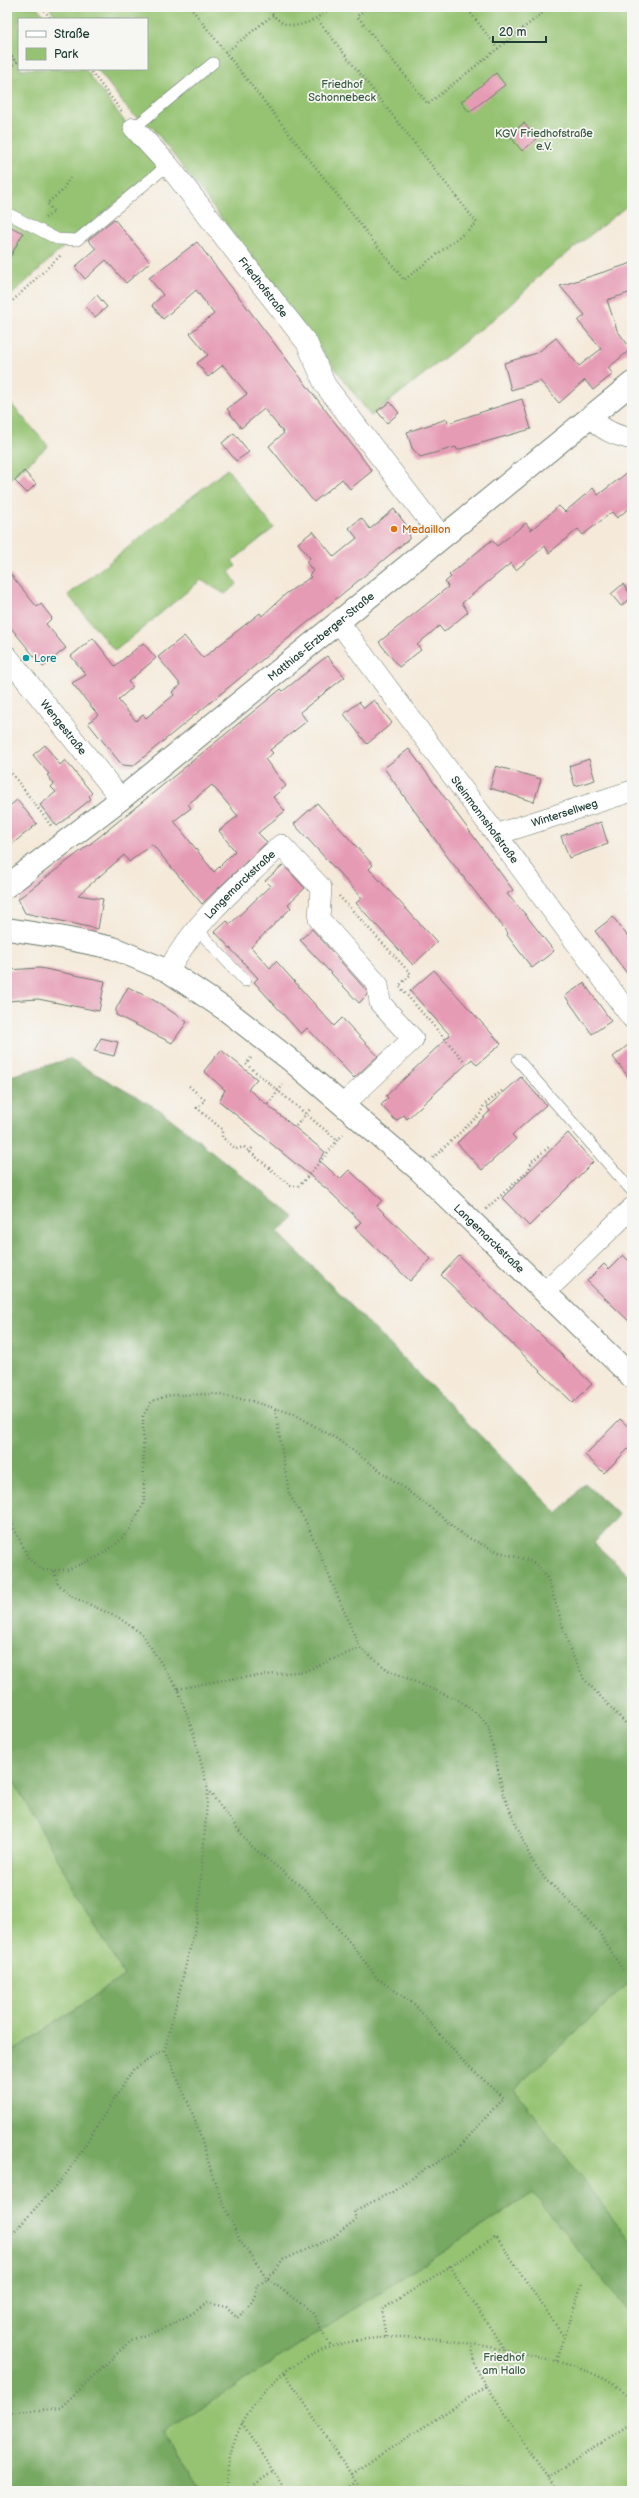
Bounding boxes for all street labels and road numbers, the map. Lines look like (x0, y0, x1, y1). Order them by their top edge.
street label: Friedhofstraße (236, 254, 291, 320)
street label: Matthias-Erzberger-Straße (265, 589, 377, 684)
street label: Wengestraße (38, 697, 90, 758)
street label: Steinmannshofstraße (448, 773, 522, 866)
street label: Wintersellweg (529, 796, 599, 829)
street label: Langemarckstraße (202, 847, 278, 921)
street label: Langemarckstraße (451, 1201, 528, 1276)

